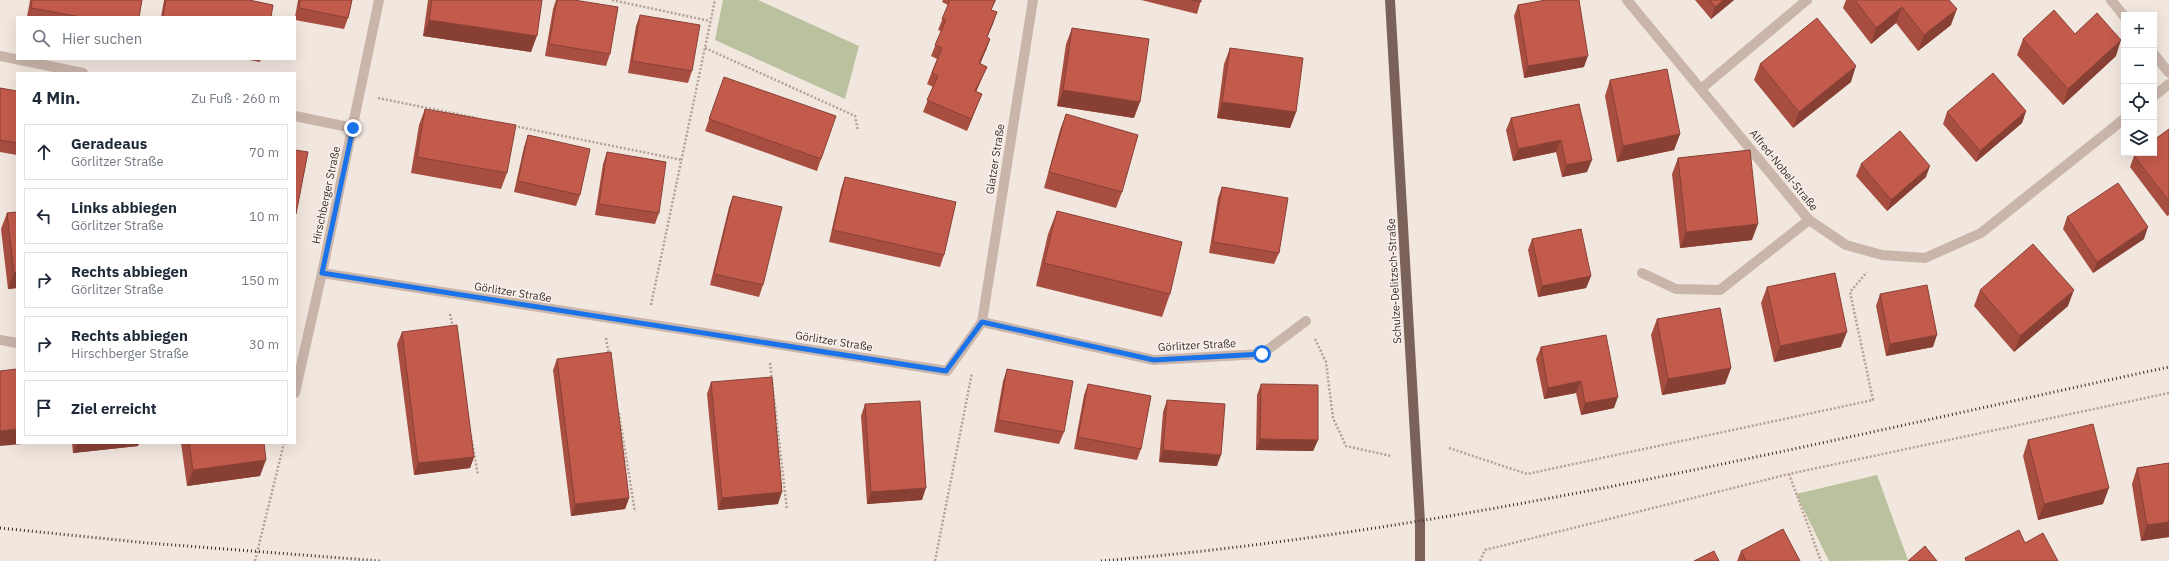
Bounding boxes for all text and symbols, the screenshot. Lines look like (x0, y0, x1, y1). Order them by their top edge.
map controls (2121, 12, 2157, 156)
button: + (2121, 12, 2157, 48)
search box (16, 16, 296, 60)
icon: search (30, 27, 52, 49)
text: Hier suchen (62, 29, 142, 48)
button: − (2121, 48, 2157, 84)
button: locate (2121, 84, 2157, 120)
text: 4 Min. (32, 87, 80, 109)
text: Zu Fuß · 260 m (191, 90, 280, 107)
route end (344, 119, 362, 137)
button: layers (2121, 120, 2157, 156)
street label: Glatzer Straße (983, 123, 1007, 195)
street label: Alfred-Nobel-Straße (1747, 126, 1821, 214)
text: Geradeaus (71, 134, 147, 153)
icon: ahead (33, 141, 55, 163)
text: 70 m (249, 144, 279, 161)
street label: Hirschberger Straße (309, 145, 343, 245)
text: Görlitzer Straße (71, 153, 164, 170)
text: Links abbiegen (71, 198, 177, 217)
icon: left (33, 205, 55, 227)
text: 10 m (249, 208, 279, 225)
text: Görlitzer Straße (71, 217, 164, 234)
street label: Schulze-Delitzsch-Straße (1384, 218, 1404, 344)
text: Rechts abbiegen (71, 262, 188, 281)
icon: right (33, 269, 55, 291)
text: 150 m (241, 272, 279, 289)
street label: Görlitzer Straße (473, 279, 553, 305)
text: Görlitzer Straße (71, 281, 164, 298)
text: Rechts abbiegen (71, 326, 188, 345)
street label: Görlitzer Straße (794, 328, 874, 354)
icon: right (33, 333, 55, 355)
text: 30 m (249, 336, 279, 353)
street label: Görlitzer Straße (1158, 336, 1236, 354)
text: Hirschberger Straße (71, 345, 189, 362)
route start (1253, 345, 1271, 363)
icon: arrive (33, 397, 55, 419)
text: Ziel erreicht (71, 399, 157, 418)

